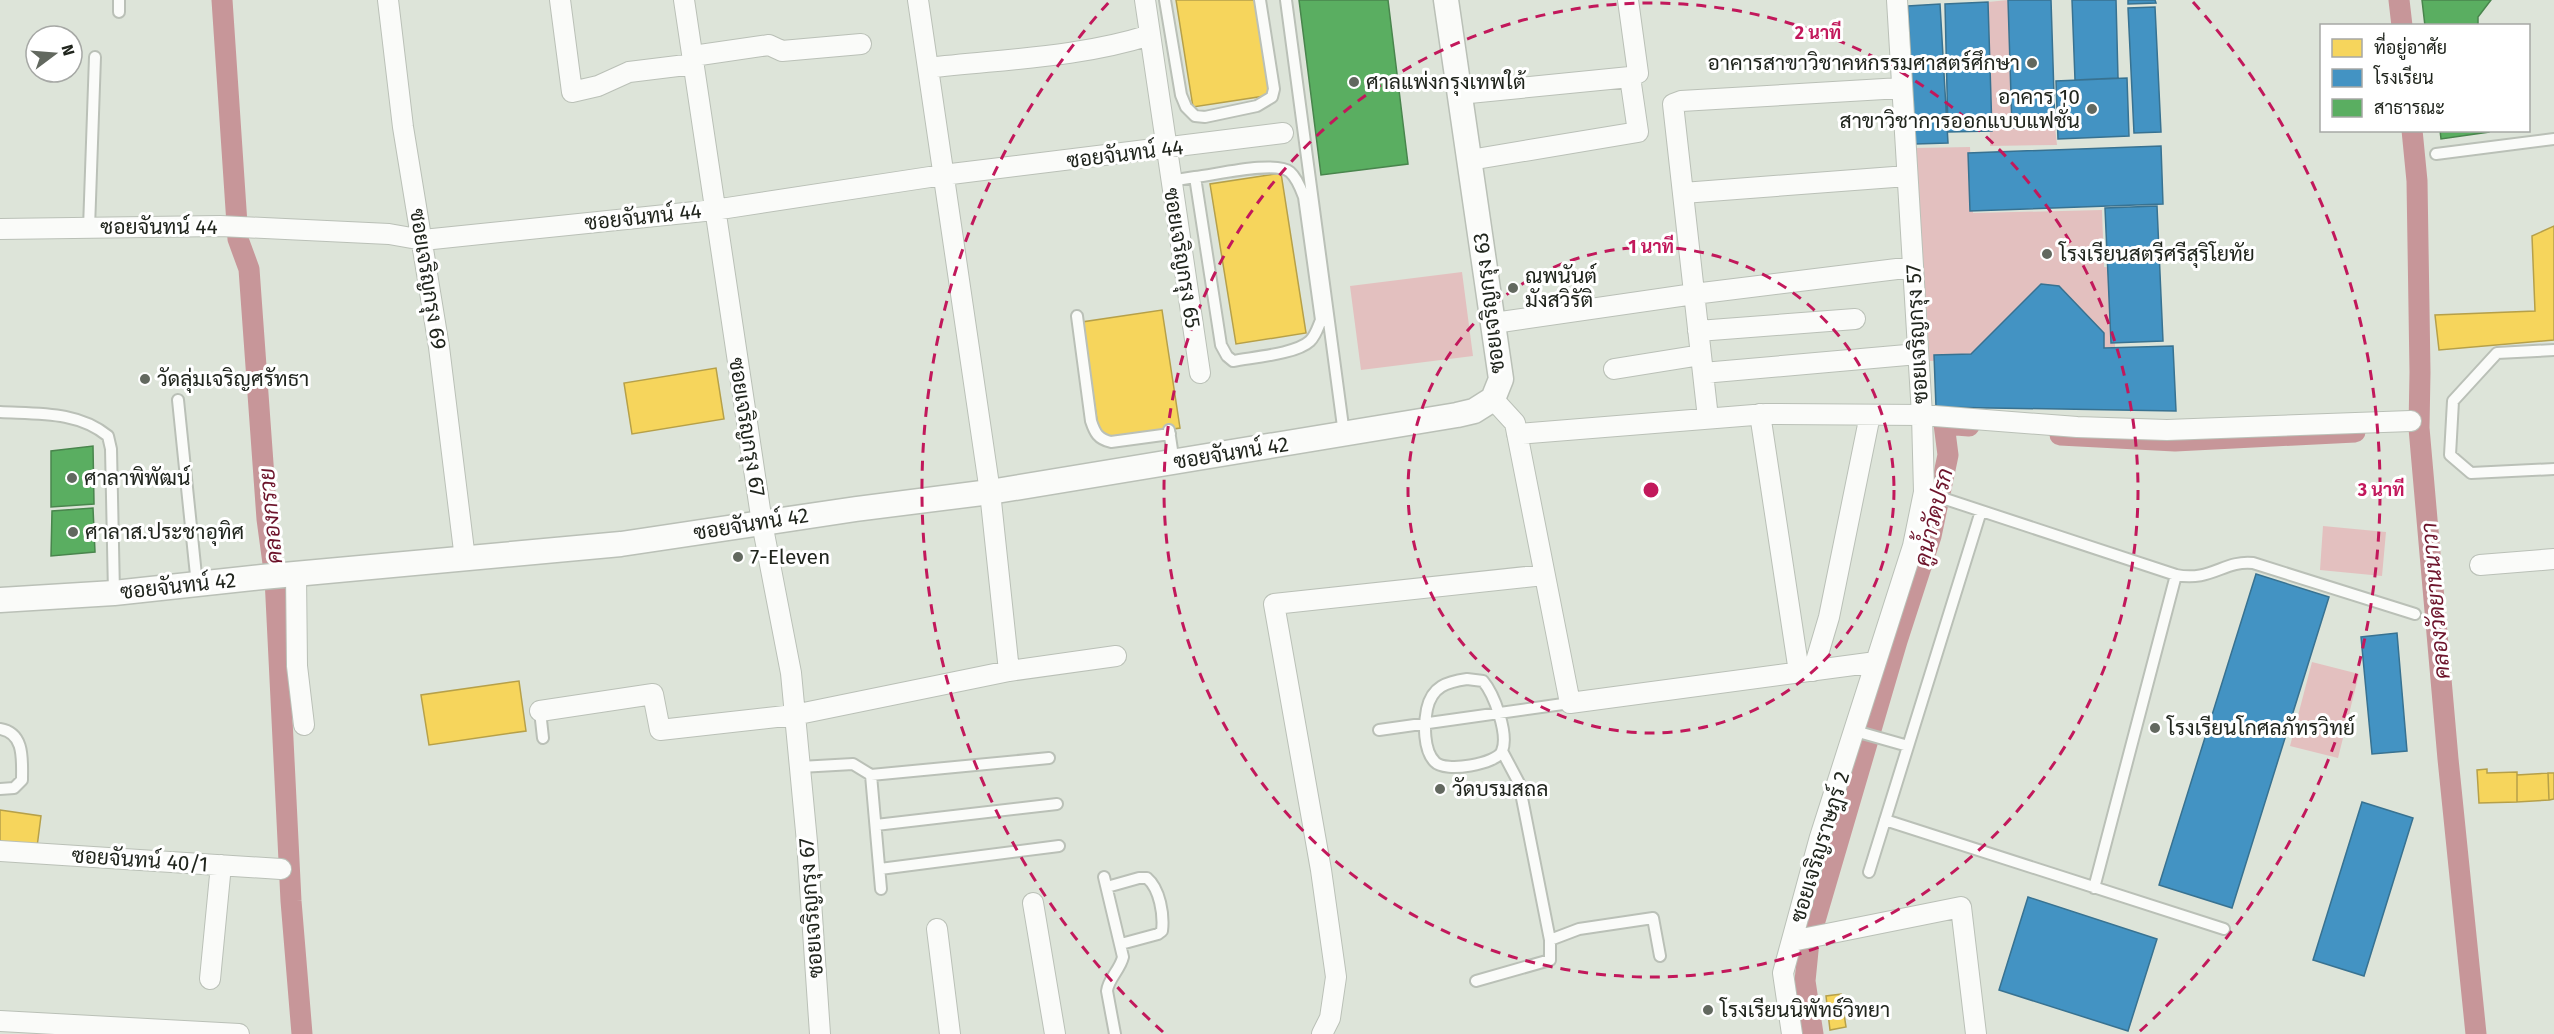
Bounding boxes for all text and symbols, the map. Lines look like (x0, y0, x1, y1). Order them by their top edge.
text: 2 นาที (1795, 20, 1841, 44)
north arrow (24, 24, 84, 84)
legend (2320, 24, 2530, 132)
text: ที่อยู่อาศัย (2374, 32, 2447, 61)
text: N (57, 42, 79, 58)
place label: อาคารสาขาวิชาคหกรรมศาสตร์ศึกษา (1707, 49, 2020, 76)
marker: อาคารสาขาวิชาคหกรรมศาสตร์ศึกษา (2025, 56, 2039, 70)
text: โรงเรียน (2373, 65, 2434, 89)
place label: ศาลแพ่งกรุงเทพใต้ (1366, 69, 1527, 96)
marker: ศาลแพ่งกรุงเทพใต้ (1347, 75, 1361, 89)
place label: อาคาร 10 สาขาวิชาการออกแบบแฟชั่น (1839, 84, 2080, 134)
text: สาธารณะ (2374, 97, 2445, 119)
marker: อาคาร 10 สาขาวิชาการออกแบบแฟชั่น (2085, 102, 2099, 116)
street label: ซอยจันทน์ 44 (1065, 133, 1185, 174)
street label: ซอยเจริญกรุง 65 (1157, 186, 1206, 330)
street label: ซอยจันทน์ 44 (583, 197, 703, 236)
street label: ซอยเจริญกรุง 69 (403, 207, 452, 351)
street label: ซอยจันทน์ 44 (100, 213, 218, 240)
street label: ซอยเจริญกรุง 63 (1467, 231, 1512, 375)
text: 1 นาที (1628, 234, 1674, 258)
place label: โรงเรียนสตรีศรีสุริโยทัย (2058, 241, 2255, 268)
marker: โรงเรียนสตรีศรีสุริโยทัย (2040, 247, 2054, 261)
place label: ณพนันต์ มังสวิรัติ (1525, 262, 1597, 313)
street label: ซอยเจริญกรุง 57 (1900, 263, 1935, 404)
marker: ณพนันต์ มังสวิรัติ (1506, 281, 1520, 295)
street label: ซอยเจริญกรุง 67 (722, 356, 771, 499)
place label: วัดลุ่มเจริญศรัทธา (157, 366, 309, 393)
marker: วัดลุ่มเจริญศรัทธา (138, 372, 152, 386)
street label: ซอยจันทน์ 42 (1171, 430, 1290, 475)
place label: ศาลาพิพัฒน์ (84, 464, 190, 491)
water label: คูน้ำวัดปรก (1902, 464, 1961, 569)
water label: คลองกรวย (253, 467, 288, 565)
marker: ศาลาพิพัฒน์ (65, 471, 79, 485)
text: 3 นาที (2357, 477, 2404, 501)
centre of rings (1641, 480, 1661, 500)
street label: ซอยจันทน์ 42 (691, 501, 810, 546)
place label: ศาลาส.ประชาอุทิศ (85, 519, 244, 546)
water label: คลองวัดยานนาวา (2415, 522, 2456, 680)
marker: ศาลาส.ประชาอุทิศ (66, 525, 80, 539)
place label: 7-Eleven (750, 544, 830, 570)
marker: 7-Eleven (731, 550, 745, 564)
street label: ซอยจันทน์ 42 (119, 566, 237, 605)
place label: โรงเรียนโกศลภัทรวิทย์ (2166, 714, 2355, 741)
marker: โรงเรียนโกศลภัทรวิทย์ (2148, 721, 2162, 735)
street label: ซอยเจริญราษฎร์ 2 (1784, 768, 1856, 926)
place label: วัดบรมสถล (1452, 776, 1548, 802)
marker: วัดบรมสถล (1433, 782, 1447, 796)
street label: ซอยเจริญกรุง 67 (793, 837, 830, 979)
street label: ซอยจันทน์ 40/1 (71, 841, 209, 878)
place label: โรงเรียนนิพัทธ์วิทยา (1719, 996, 1890, 1023)
marker: โรงเรียนนิพัทธ์วิทยา (1701, 1003, 1715, 1017)

